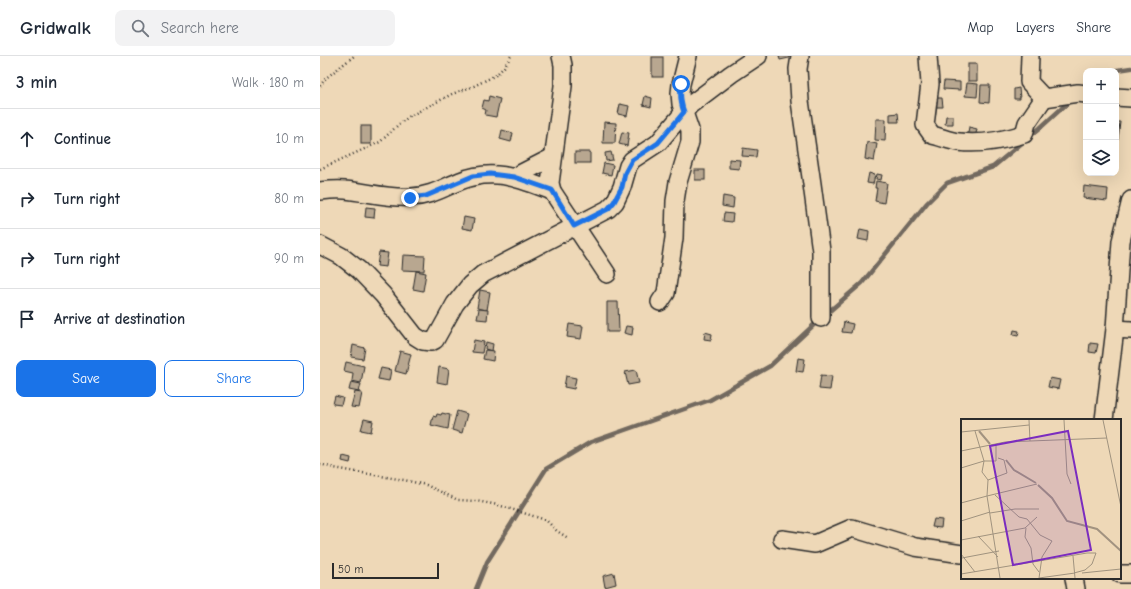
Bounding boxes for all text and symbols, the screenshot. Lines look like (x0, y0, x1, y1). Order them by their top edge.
search box (115, 10, 395, 46)
text: Gridwalk (20, 17, 91, 39)
icon: search (129, 17, 151, 39)
text: Search here (161, 19, 239, 37)
text: Map (967, 19, 994, 36)
text: Layers (1016, 19, 1054, 36)
text: Share (1076, 19, 1111, 36)
map controls (1083, 68, 1119, 176)
button: + (1083, 68, 1119, 104)
text: 3 min (16, 73, 57, 92)
text: Walk · 180 m (232, 75, 304, 90)
route start (672, 75, 690, 93)
button: − (1083, 104, 1119, 140)
icon: ahead (16, 128, 38, 150)
text: Continue (54, 130, 111, 148)
text: 10 m (276, 131, 304, 146)
button: layers (1083, 140, 1119, 176)
icon: right (16, 188, 38, 210)
route end (401, 189, 419, 207)
text: Turn right (54, 190, 120, 208)
text: 80 m (274, 191, 304, 206)
icon: right (16, 248, 38, 270)
text: Turn right (54, 250, 120, 268)
text: 90 m (274, 251, 304, 266)
icon: arrive (16, 308, 38, 330)
text: Arrive at destination (54, 310, 185, 328)
button: Save (16, 360, 156, 397)
button: Share (164, 360, 304, 397)
inset map (961, 419, 1121, 579)
scale bar (332, 561, 439, 580)
text: 50 m (338, 563, 363, 576)

